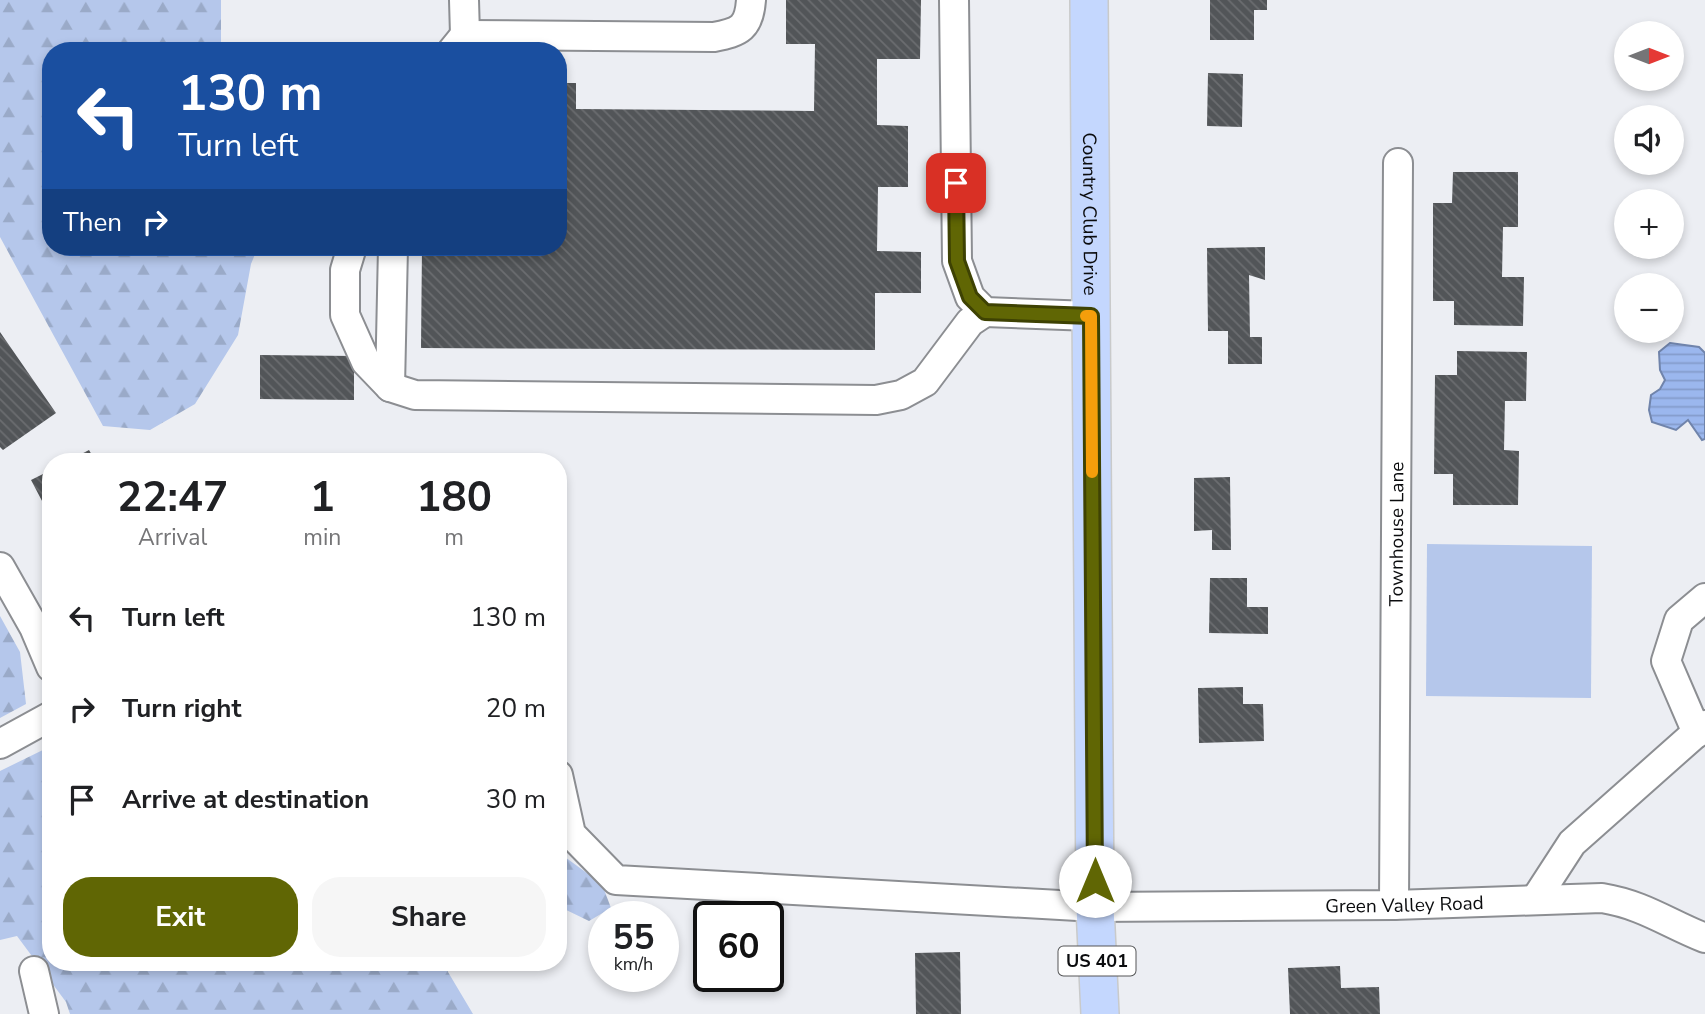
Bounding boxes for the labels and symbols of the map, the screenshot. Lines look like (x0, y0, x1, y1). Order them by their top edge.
north arrow (1614, 21, 1684, 91)
street label: Country Club Drive (1076, 132, 1103, 296)
pin (926, 153, 986, 213)
street label: Townhouse Lane (1384, 462, 1410, 606)
position arrow (1058, 844, 1132, 918)
street label: Green Valley Road (1325, 890, 1484, 919)
speed limit sign: 60 (693, 901, 784, 992)
road number: US 401 (1058, 946, 1136, 976)

